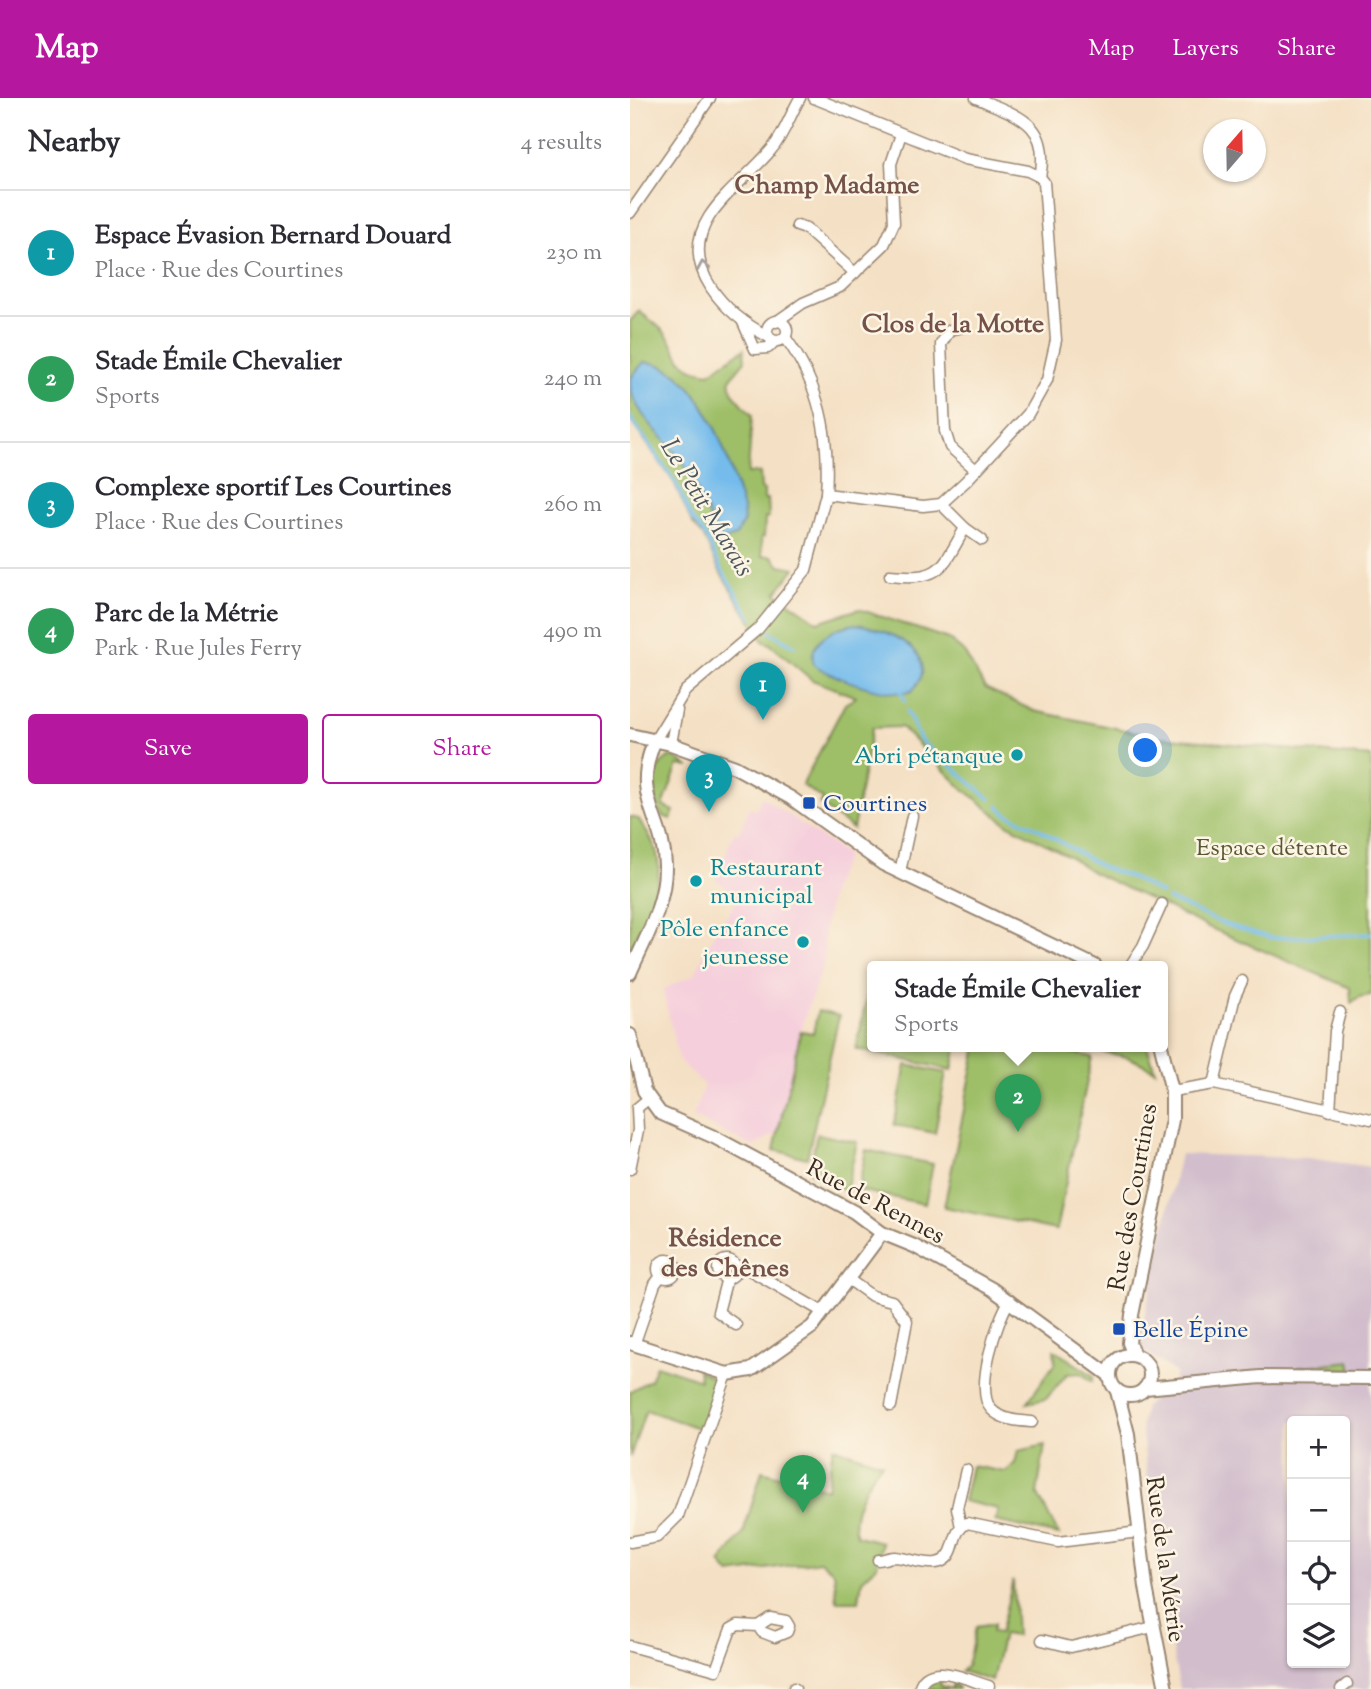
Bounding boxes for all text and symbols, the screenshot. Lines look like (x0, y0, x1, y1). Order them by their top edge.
text: Map (35, 25, 99, 73)
text: Map (1088, 32, 1134, 66)
text: Layers (1172, 32, 1239, 66)
text: Share (1277, 32, 1336, 66)
north arrow (1203, 119, 1266, 182)
text: Nearby (28, 122, 120, 165)
text: 4 results (521, 127, 602, 160)
district label: Champ Madame (735, 168, 920, 205)
text: Espace Évasion Bernard Douard (95, 218, 451, 255)
text: 1 (47, 237, 55, 270)
text: 230 m (546, 237, 602, 270)
text: Place · Rue des Courtines (95, 255, 343, 288)
one-way arrow (697, 260, 712, 272)
district label: Clos de la Motte (862, 307, 1044, 344)
text: Stade Émile Chevalier (95, 344, 342, 381)
text: 2 (46, 363, 56, 396)
text: 240 m (544, 363, 602, 396)
text: Sports (95, 381, 160, 414)
water label: Le Petit Marais (650, 432, 762, 584)
text: Complexe sportif Les Courtines (95, 470, 451, 507)
text: 3 (46, 489, 56, 522)
text: 260 m (544, 489, 602, 522)
text: Place · Rue des Courtines (95, 507, 343, 540)
text: Parc de la Métrie (95, 596, 278, 633)
text: 4 (45, 615, 57, 648)
text: 490 m (543, 615, 602, 648)
text: Park · Rue Jules Ferry (95, 633, 302, 666)
pin: 1 (740, 662, 786, 720)
button: Save (28, 714, 308, 784)
button: Share (322, 714, 602, 784)
your location (1128, 733, 1162, 767)
place label: Abri pétanque (854, 740, 1003, 774)
marker: Abri pétanque (1009, 747, 1025, 763)
pin: 3 (686, 754, 732, 812)
place label: Courtines (823, 788, 927, 822)
marker: Courtines (801, 795, 817, 811)
park label: Espace détente (1196, 832, 1348, 866)
place label: Restaurant municipal (710, 852, 822, 914)
marker: Restaurant municipal (688, 873, 704, 889)
place label: Pôle enfance jeunesse (660, 913, 789, 975)
marker: Pôle enfance jeunesse (795, 934, 811, 950)
popup (867, 961, 1168, 1052)
text: Stade Émile Chevalier (894, 972, 1141, 1009)
text: Sports (894, 1009, 959, 1042)
pin: 2 (995, 1074, 1041, 1132)
street label: Rue des Courtines (1101, 1101, 1167, 1294)
street label: Rue de Rennes (800, 1152, 950, 1254)
district label: Résidence des Chênes (661, 1221, 789, 1288)
place label: Belle Épine (1133, 1314, 1248, 1348)
marker: Belle Épine (1111, 1321, 1127, 1337)
map controls (1287, 1416, 1350, 1668)
button: + (1287, 1416, 1350, 1479)
pin: 4 (780, 1455, 826, 1513)
street label: Rue de la Métrie (1136, 1474, 1192, 1644)
button: − (1287, 1479, 1350, 1542)
button: locate (1287, 1542, 1350, 1605)
button: layers (1287, 1605, 1350, 1668)

